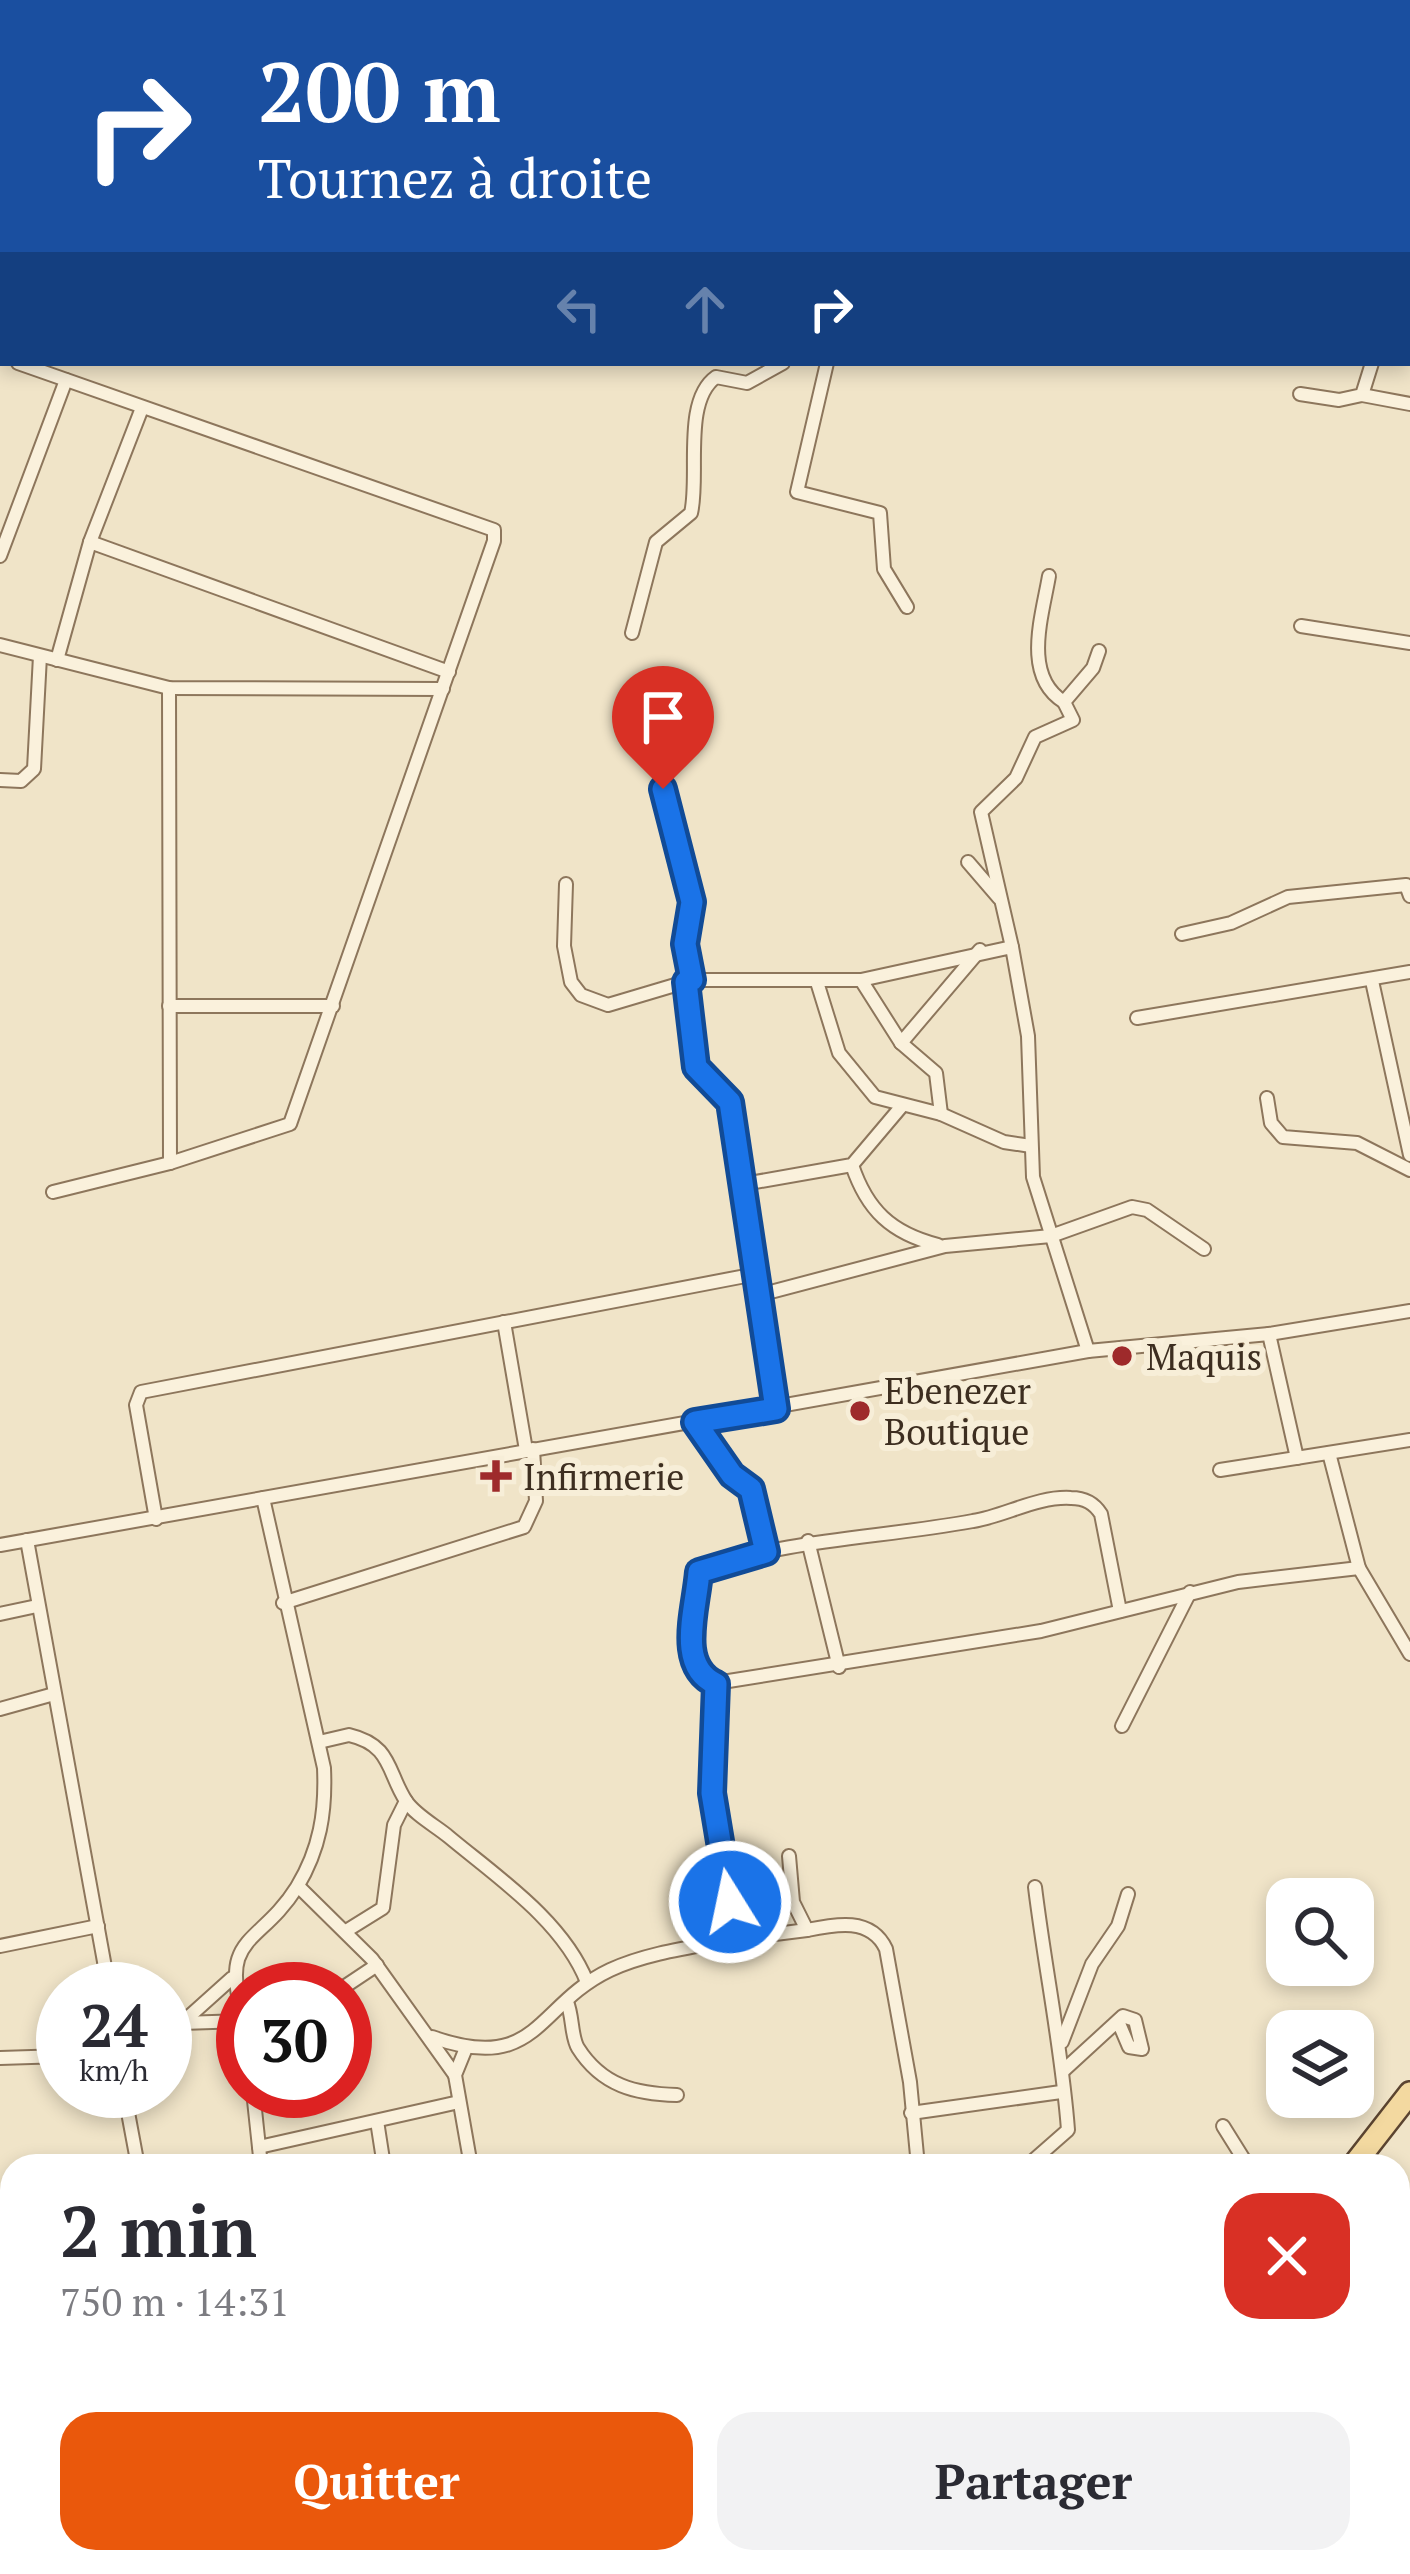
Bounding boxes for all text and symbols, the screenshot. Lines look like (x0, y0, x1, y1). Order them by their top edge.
text: 200 m (258, 35, 501, 146)
icon: right (60, 48, 216, 204)
text: Tournez à droite (258, 142, 652, 213)
icon: left (546, 276, 612, 342)
icon: ahead (672, 276, 738, 342)
icon: right (798, 276, 864, 342)
pin (612, 666, 714, 789)
icon: arrive (630, 684, 696, 750)
place label: Maquis (1146, 1333, 1262, 1380)
marker: Maquis (1109, 1343, 1135, 1369)
place label: Ebenezer Boutique (884, 1367, 1031, 1455)
marker: Ebenezer Boutique (847, 1398, 873, 1424)
place label: Infirmerie (523, 1453, 684, 1500)
marker: Infirmerie (480, 1460, 512, 1492)
position arrow (667, 1839, 793, 1965)
map controls (1266, 1878, 1374, 2118)
button: search (1266, 1878, 1374, 1986)
speed limit sign: 30 (216, 1962, 372, 2118)
text: 24 (80, 1985, 148, 2064)
button: layers (1266, 2010, 1374, 2118)
text: km/h (79, 2050, 149, 2090)
text: 2 min (60, 2182, 257, 2278)
button: close (1224, 2193, 1350, 2319)
text: 750 m · 14:31 (60, 2275, 290, 2327)
button: Quitter (60, 2412, 693, 2550)
button: Partager (717, 2412, 1350, 2550)

